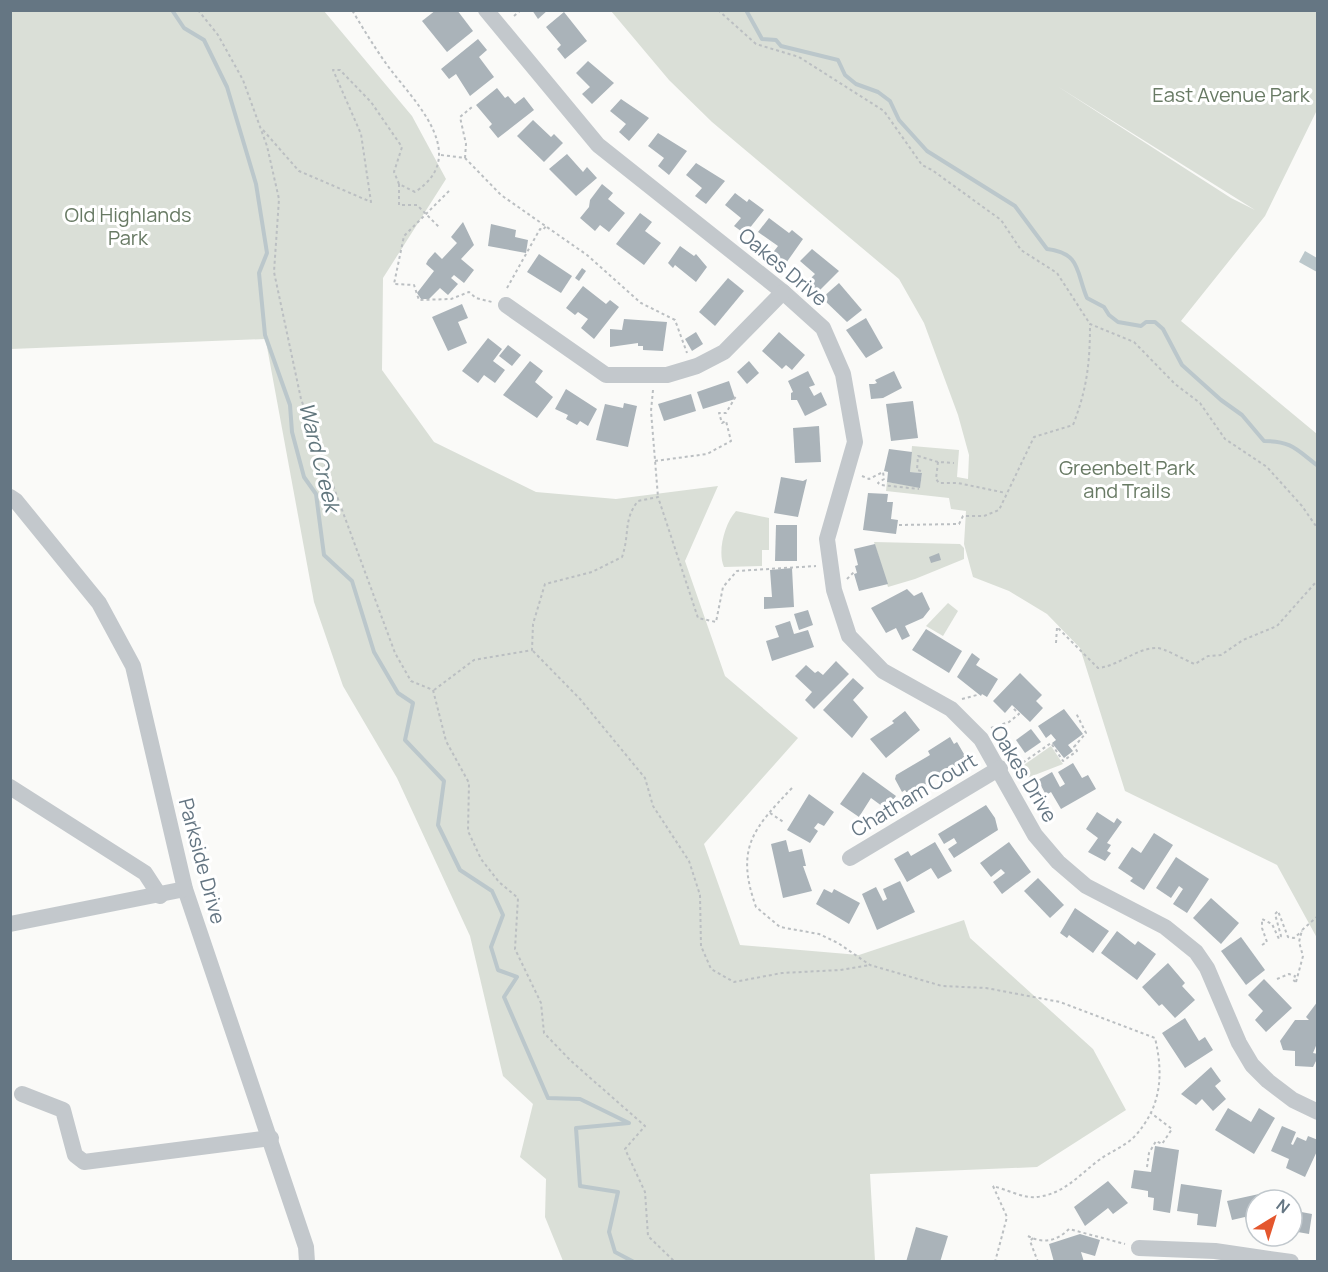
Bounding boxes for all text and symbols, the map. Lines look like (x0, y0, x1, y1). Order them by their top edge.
park label: East Avenue Park (1152, 81, 1311, 108)
park label: Old Highlands Park (64, 201, 192, 251)
street label: Oakes Drive (733, 221, 833, 312)
water label: Ward Creek (293, 399, 348, 517)
park label: Greenbelt Park and Trails (1059, 454, 1196, 504)
street label: Oakes Drive (985, 720, 1064, 827)
street label: Chatham Court (846, 746, 982, 843)
street label: Parkside Drive (173, 795, 232, 927)
north arrow (1244, 1188, 1304, 1248)
text: N (1272, 1194, 1295, 1218)

